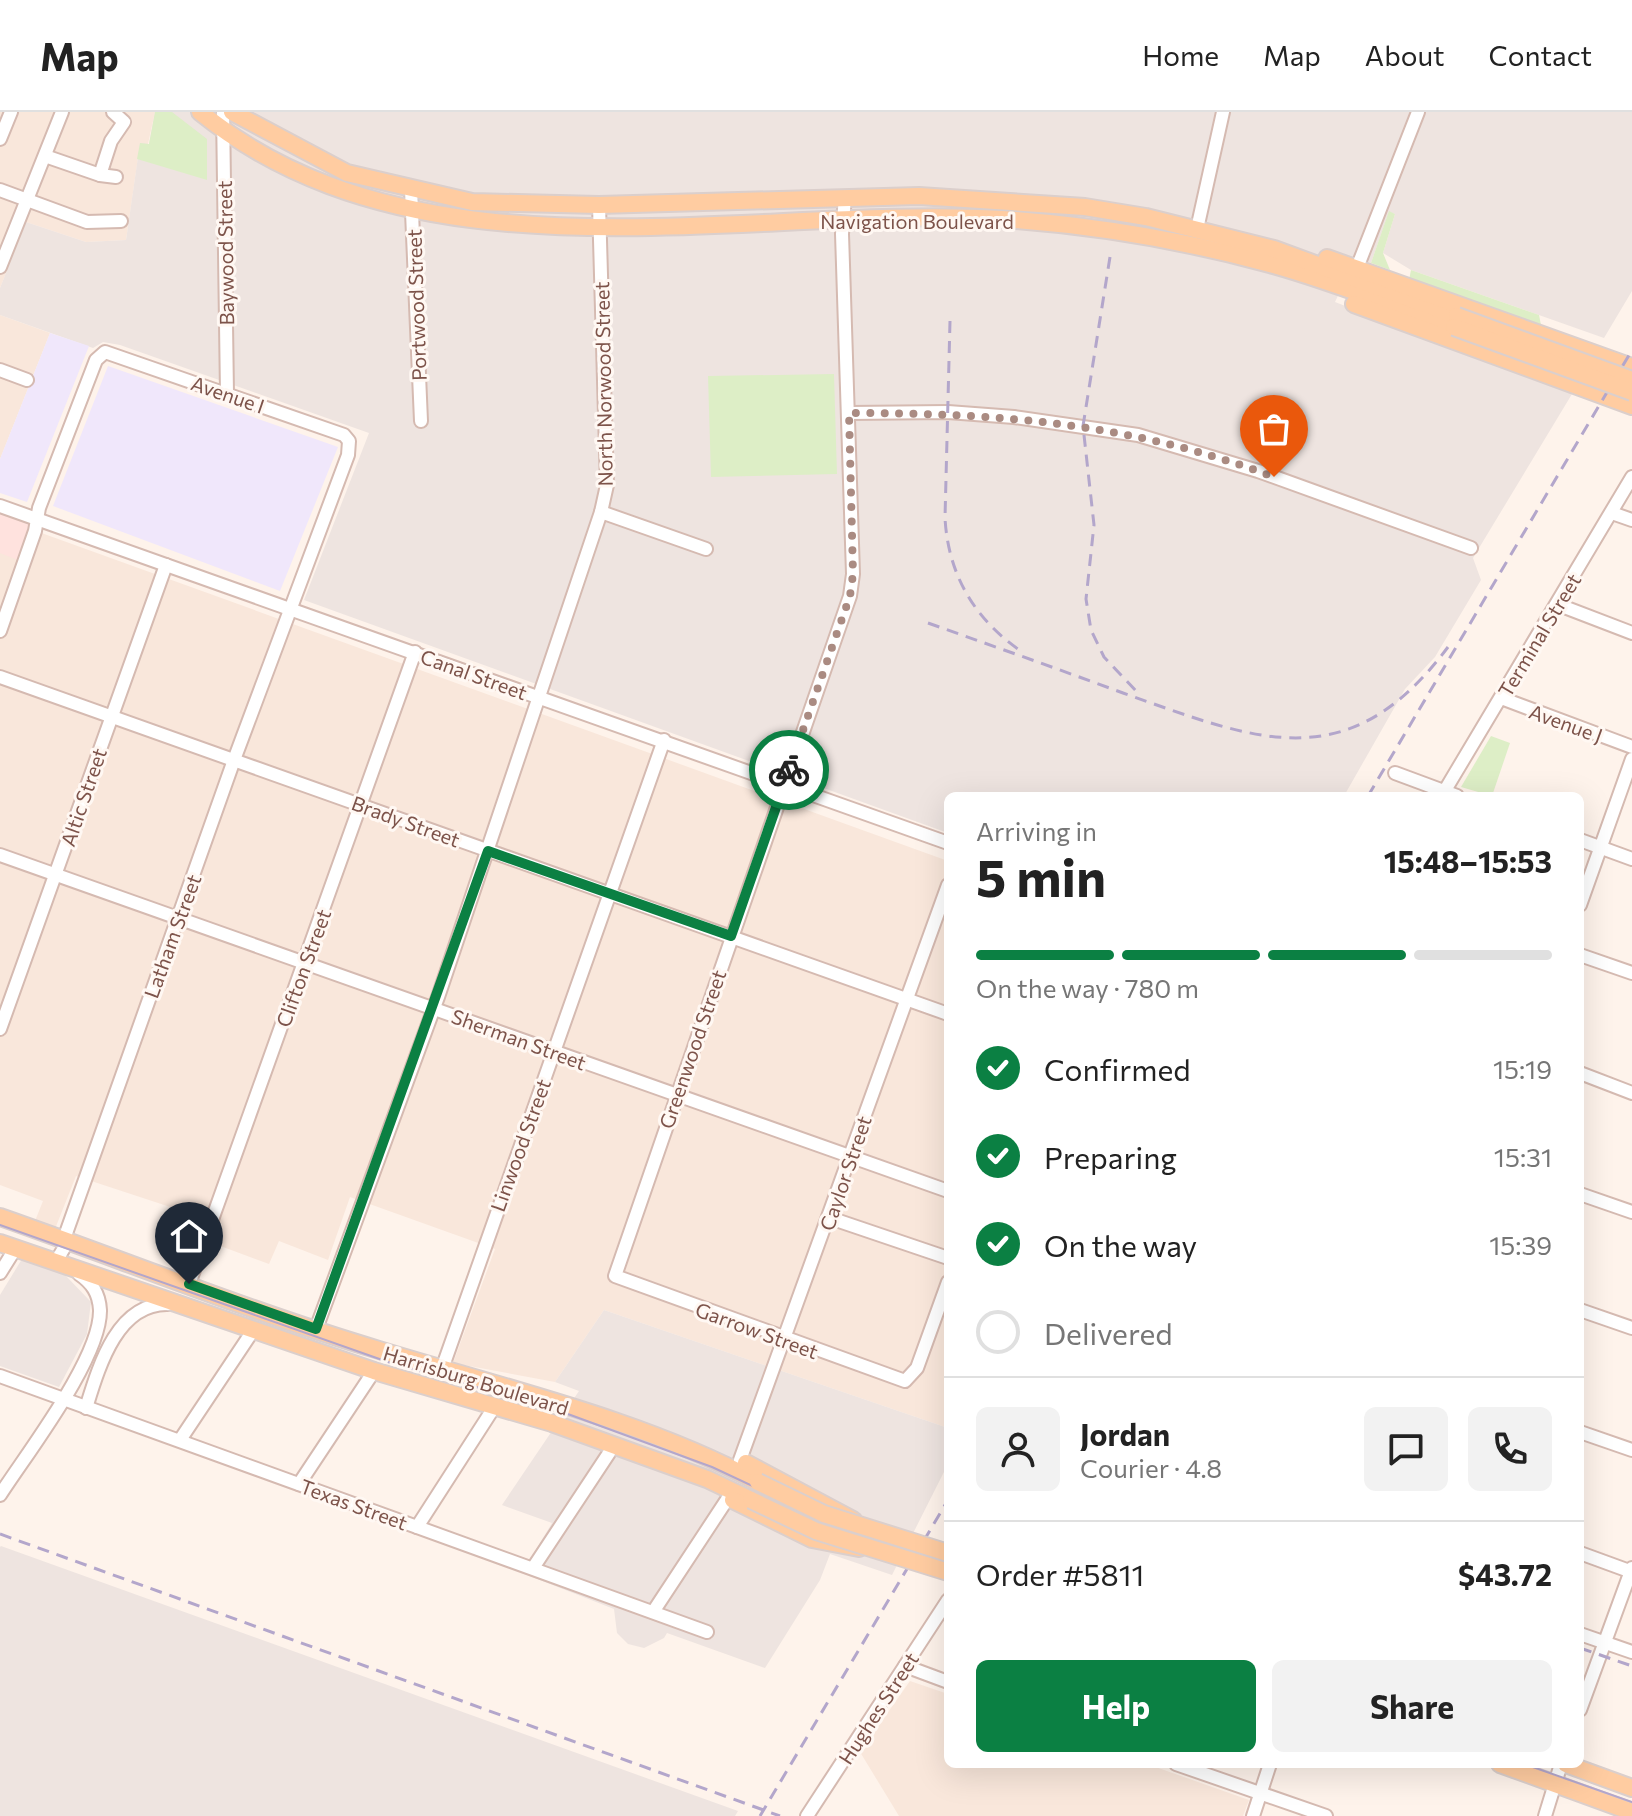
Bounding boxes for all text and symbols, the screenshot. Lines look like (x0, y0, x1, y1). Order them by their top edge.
text: Map (40, 32, 119, 79)
text: Home (1142, 38, 1219, 72)
text: Map (1263, 38, 1321, 72)
text: About (1365, 38, 1445, 72)
text: Contact (1489, 38, 1592, 72)
street label: Baywood Street (212, 180, 238, 326)
street label: Navigation Boulevard (820, 209, 1014, 233)
street label: Portwood Street (401, 229, 431, 381)
street label: North Norwood Street (589, 281, 617, 487)
street label: Avenue I (188, 370, 268, 418)
pin (1240, 395, 1308, 477)
icon: bag (1252, 407, 1296, 451)
street label: Terminal Street (1493, 569, 1585, 701)
street label: Canal Street (417, 644, 531, 704)
street label: Avenue J (1526, 699, 1606, 747)
courier (749, 730, 829, 810)
street label: Altic Street (55, 745, 111, 849)
icon: bike (767, 748, 811, 792)
street label: Brady Street (349, 790, 463, 852)
text: Arriving in (976, 815, 1097, 846)
text: 15:48–15:53 (1384, 842, 1552, 879)
text: 5 min (976, 844, 1106, 908)
street label: Latham Street (139, 871, 205, 1001)
street label: Clifton Street (271, 906, 335, 1030)
street label: Greenwood Street (654, 967, 730, 1131)
text: On the way · 780 m (976, 972, 1199, 1003)
street label: Sherman Street (448, 1004, 590, 1074)
icon: check (976, 1046, 1020, 1090)
text: Confirmed (1044, 1050, 1191, 1087)
text: 15:19 (1493, 1053, 1552, 1084)
street label: Linwood Street (485, 1075, 555, 1215)
street label: Caylor Street (814, 1113, 876, 1233)
icon: check (976, 1134, 1020, 1178)
text: Preparing (1044, 1138, 1177, 1175)
text: 15:31 (1494, 1141, 1552, 1172)
pin (155, 1202, 223, 1284)
icon: home (167, 1214, 211, 1258)
icon: check (976, 1222, 1020, 1266)
text: On the way (1044, 1226, 1197, 1263)
text: 15:39 (1489, 1229, 1552, 1260)
street label: Garrow Street (692, 1297, 822, 1363)
text: Delivered (1044, 1314, 1173, 1351)
street label: Harrisburg Boulevard (380, 1340, 572, 1420)
button: person (976, 1407, 1060, 1491)
button: chat (1364, 1407, 1448, 1491)
button: phone (1468, 1407, 1552, 1491)
text: Jordan (1080, 1415, 1170, 1452)
text: Courier · 4.8 (1080, 1452, 1222, 1483)
street label: Texas Street (297, 1474, 411, 1534)
text: Order #5811 (976, 1555, 1144, 1592)
text: $43.72 (1458, 1555, 1552, 1592)
street label: Hughes Street (833, 1648, 923, 1768)
button: Help (976, 1660, 1256, 1752)
button: Share (1272, 1660, 1552, 1752)

